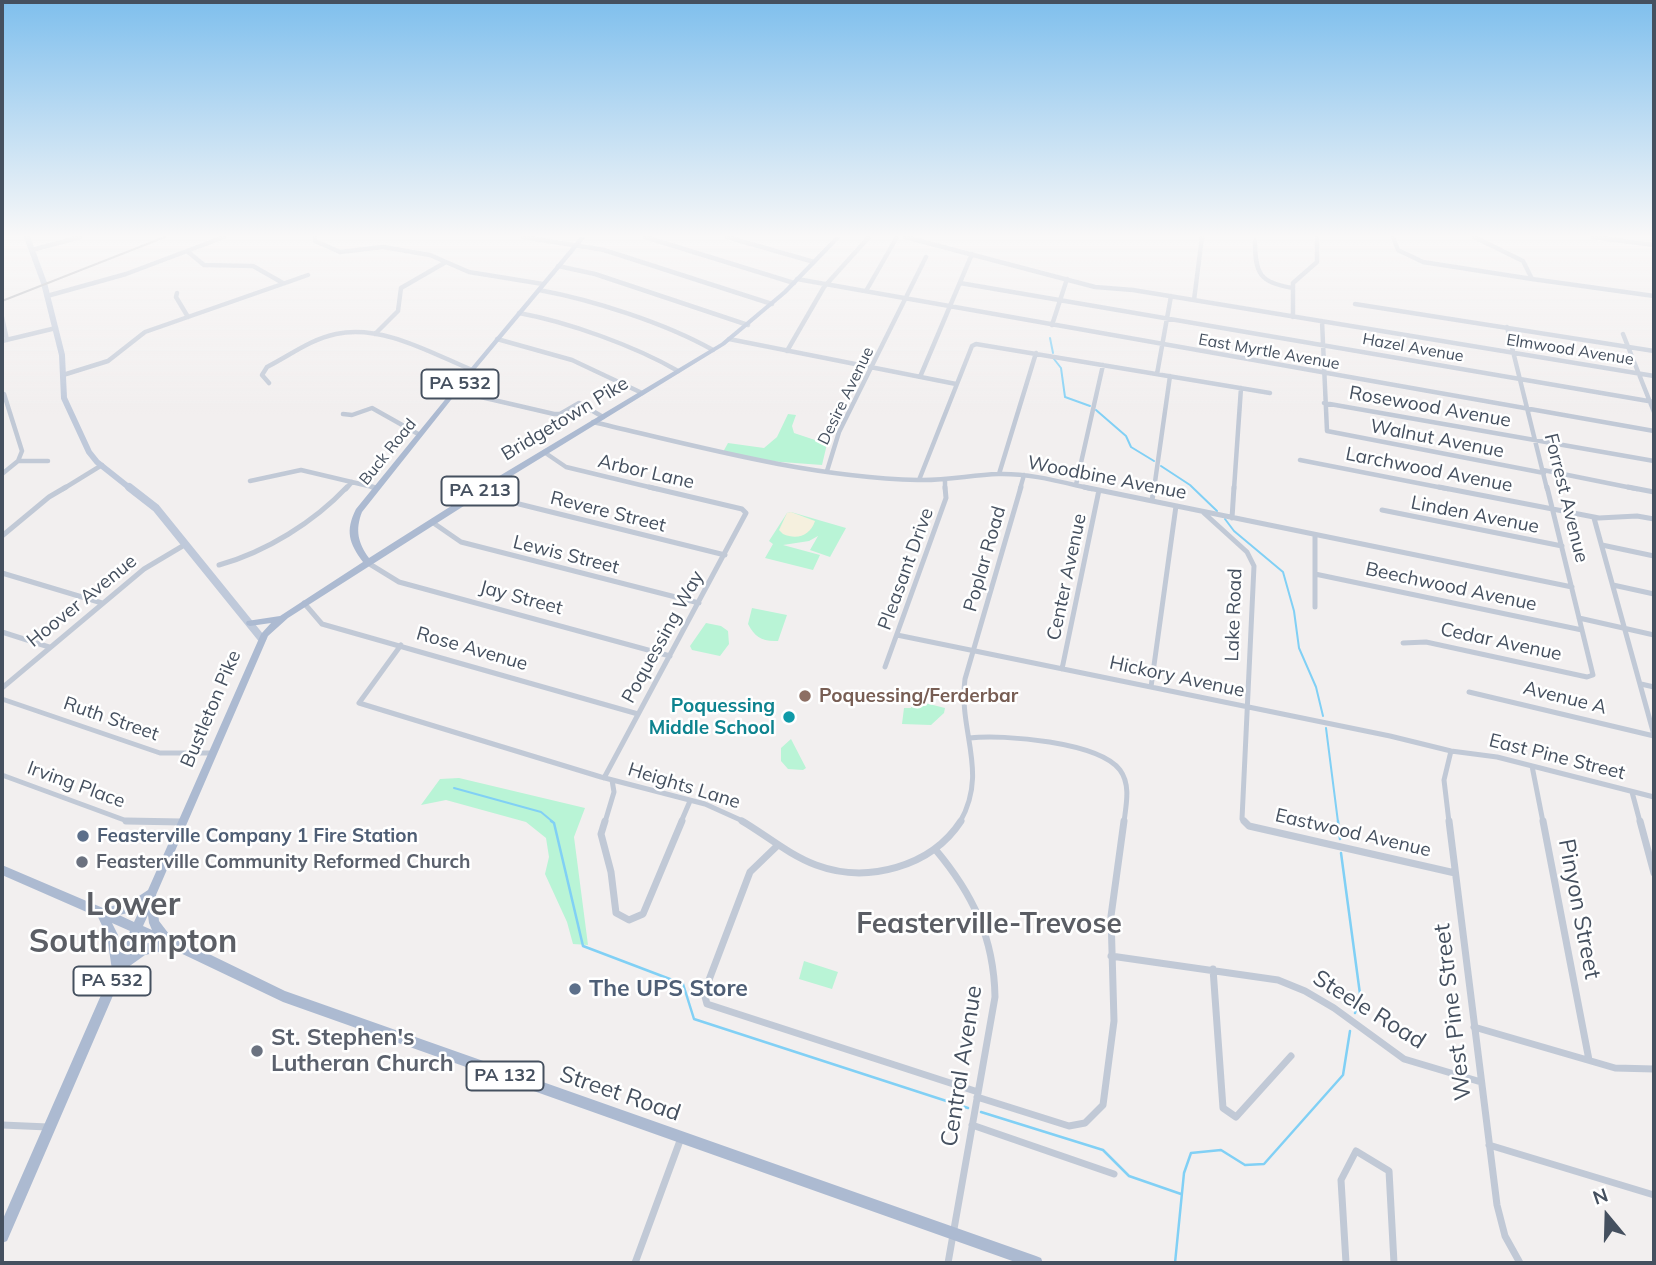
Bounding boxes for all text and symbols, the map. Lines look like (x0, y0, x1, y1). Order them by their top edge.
street label: East Myrtle Avenue (1197, 330, 1341, 374)
street label: Hazel Avenue (1361, 330, 1465, 366)
street label: Elmwood Avenue (1505, 330, 1635, 370)
street label: Desire Avenue (814, 344, 878, 448)
road number: PA 532 (421, 370, 498, 398)
street label: Bridgetown Pike (497, 372, 633, 466)
street label: Rosewood Avenue (1347, 382, 1513, 432)
street label: Buck Road (355, 415, 421, 489)
street label: Walnut Avenue (1368, 415, 1506, 463)
street label: Forrest Avenue (1539, 431, 1593, 565)
street label: Larchwood Avenue (1344, 443, 1514, 497)
street label: Arbor Lane (596, 450, 696, 494)
street label: Woodbine Avenue (1025, 451, 1189, 505)
road number: PA 213 (442, 476, 518, 505)
street label: Revere Street (548, 487, 668, 537)
street label: Linden Avenue (1409, 491, 1541, 539)
street label: Poplar Road (959, 504, 1011, 614)
street label: Pleasant Drive (873, 505, 939, 633)
street label: Center Avenue (1042, 512, 1092, 642)
street label: Lewis Street (511, 531, 621, 579)
street label: Hoover Avenue (23, 550, 141, 652)
street label: Beechwood Avenue (1363, 558, 1539, 616)
street label: Poquessing Way (617, 567, 709, 707)
street label: Lake Road (1221, 568, 1247, 662)
street label: Jay Street (477, 576, 565, 620)
street label: Cedar Avenue (1438, 618, 1564, 666)
street label: Rose Avenue (414, 622, 530, 676)
street label: Bustleton Pike (176, 647, 246, 771)
street label: Hickory Avenue (1107, 652, 1247, 702)
street label: Avenue A (1521, 677, 1609, 719)
place label: Poquessing/Ferderbar (819, 685, 1018, 707)
marker: Poquessing/Ferderbar (797, 688, 813, 704)
street label: Ruth Street (60, 692, 162, 746)
place label: Poquessing Middle School (649, 695, 775, 739)
marker: Poquessing Middle School (781, 709, 797, 725)
street label: East Pine Street (1487, 729, 1627, 785)
street label: Irving Place (24, 757, 128, 813)
street label: Heights Lane (625, 758, 743, 814)
street label: Eastwood Avenue (1273, 804, 1433, 862)
place label: Feasterville Company 1 Fire Station (97, 825, 418, 847)
marker: Feasterville Company 1 Fire Station (75, 828, 91, 844)
street label: Pinyon Street (1552, 837, 1606, 981)
place label: Feasterville Community Reformed Church (96, 851, 470, 873)
marker: Feasterville Community Reformed Church (74, 854, 90, 870)
district label: Lower Southampton (29, 886, 237, 961)
district label: Feasterville-Trevose (856, 908, 1122, 942)
street label: West Pine Street (1428, 922, 1478, 1102)
street label: Steele Road (1308, 964, 1430, 1056)
road number: PA 532 (74, 966, 150, 996)
place label: The UPS Store (589, 975, 748, 1003)
marker: The UPS Store (567, 981, 583, 997)
street label: Central Avenue (936, 984, 988, 1148)
place label: St. Stephen's Lutheran Church (271, 1024, 454, 1078)
marker: St. Stephen's Lutheran Church (249, 1043, 265, 1059)
street label: Street Road (556, 1060, 684, 1128)
road number: PA 132 (466, 1062, 544, 1091)
north arrow (1572, 1181, 1642, 1251)
text: N (1589, 1182, 1611, 1210)

